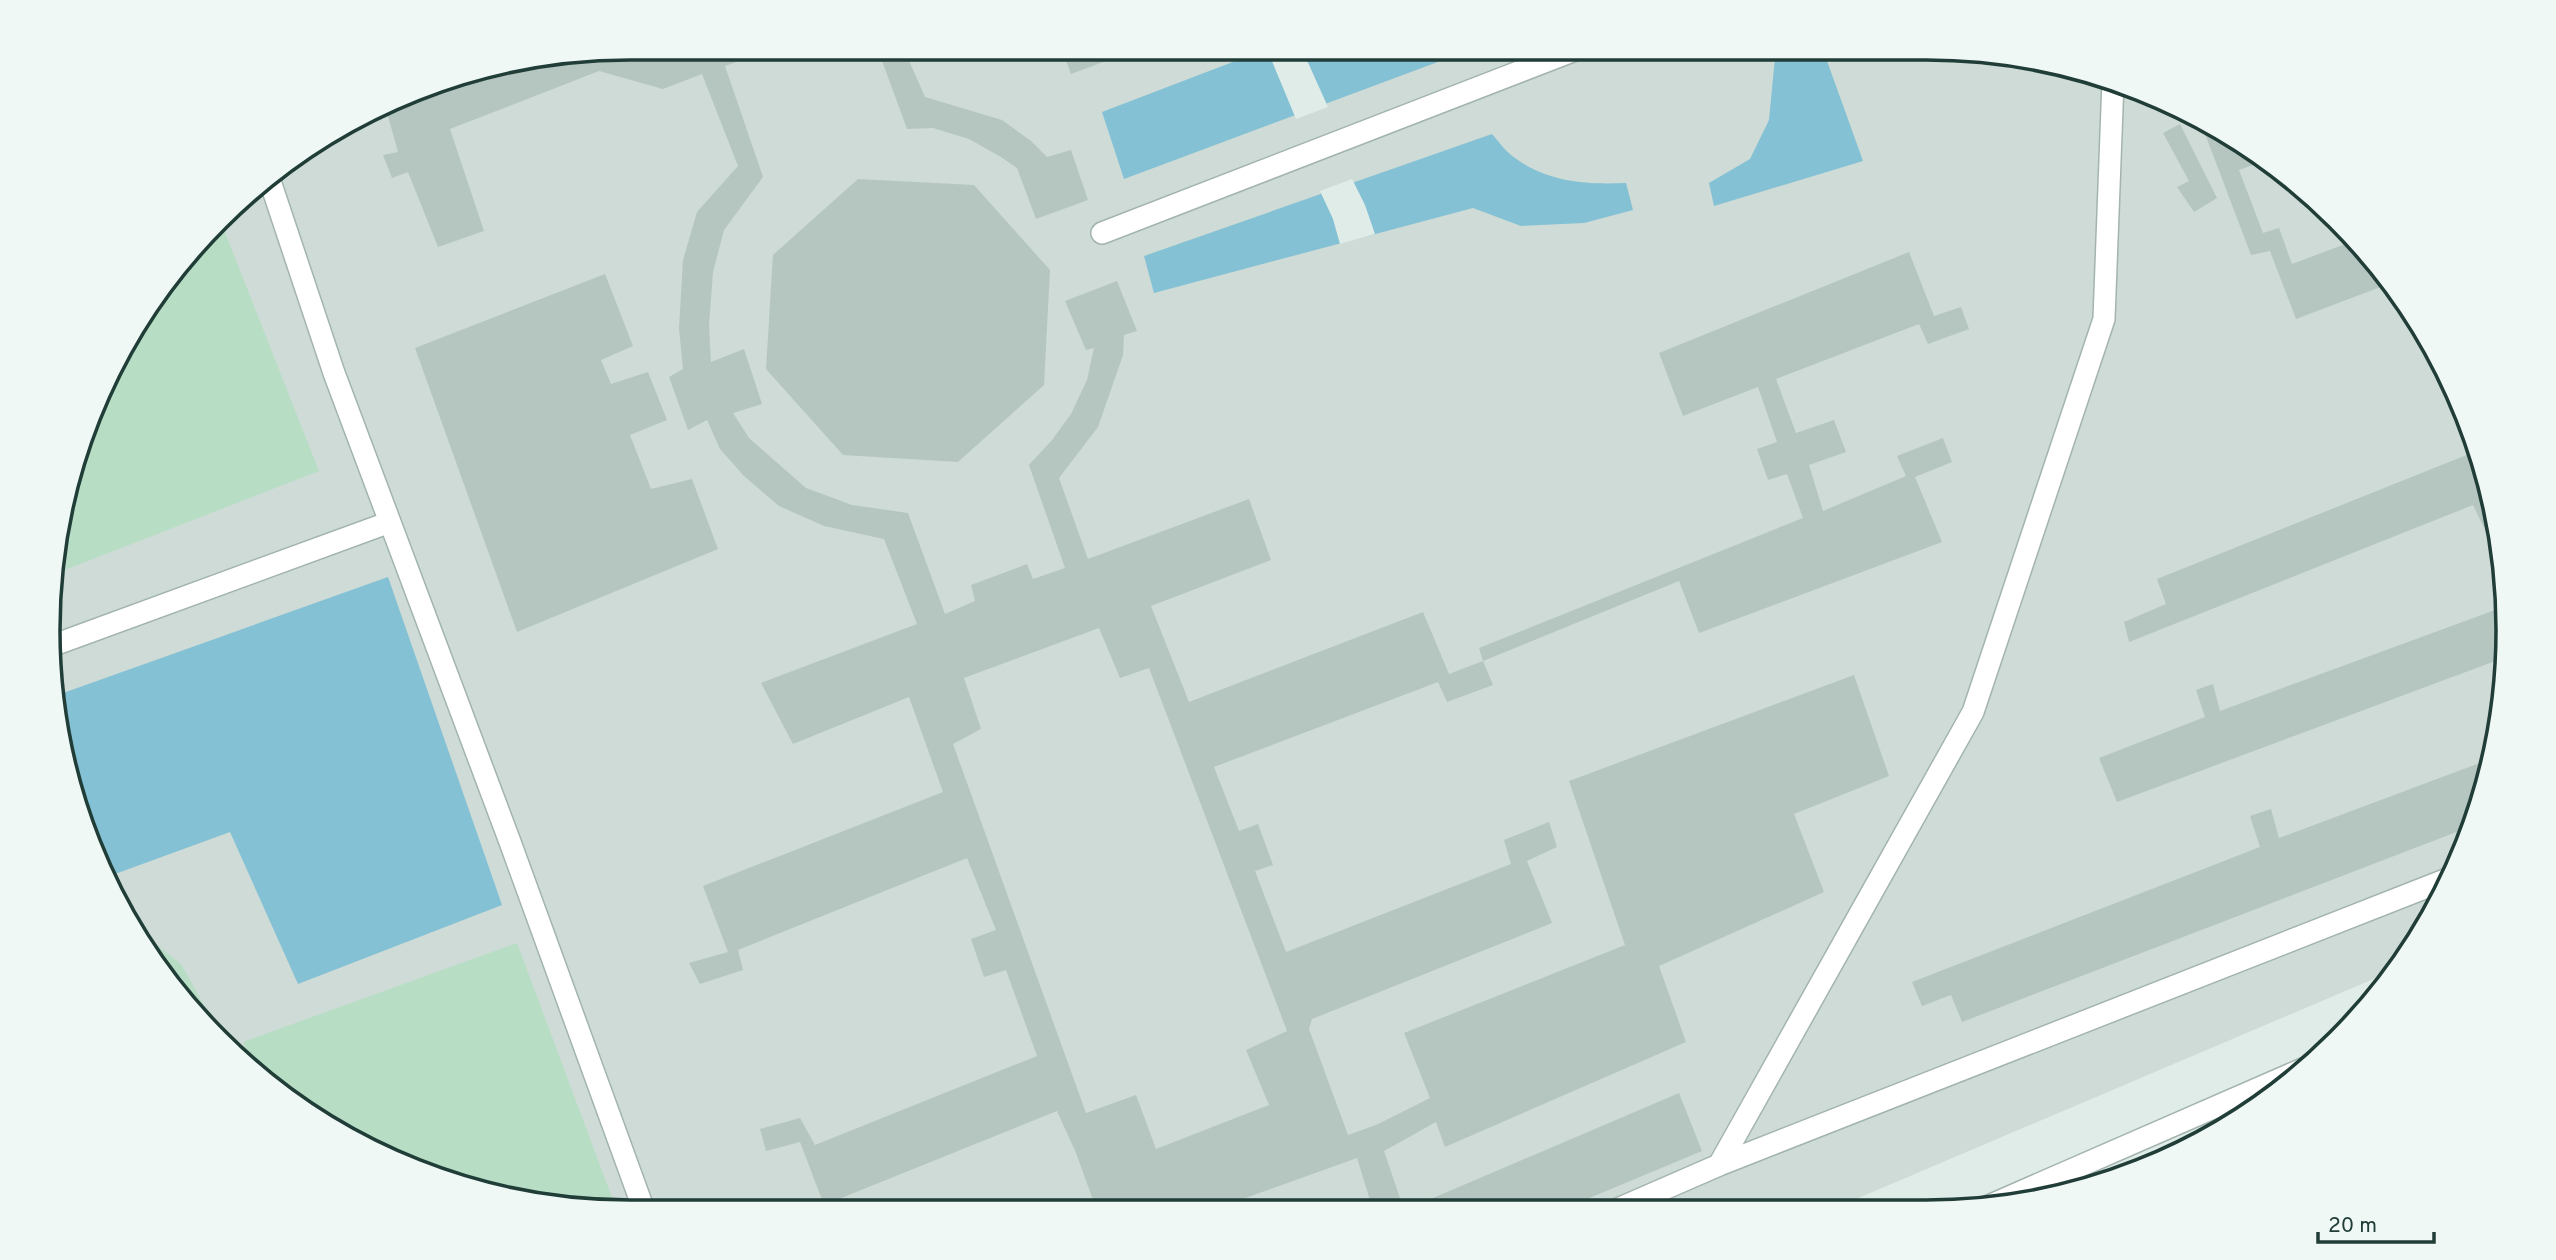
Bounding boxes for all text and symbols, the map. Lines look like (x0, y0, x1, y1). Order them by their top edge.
scale bar (2318, 1200, 2434, 1244)
text: 20 m (2328, 1213, 2377, 1240)

